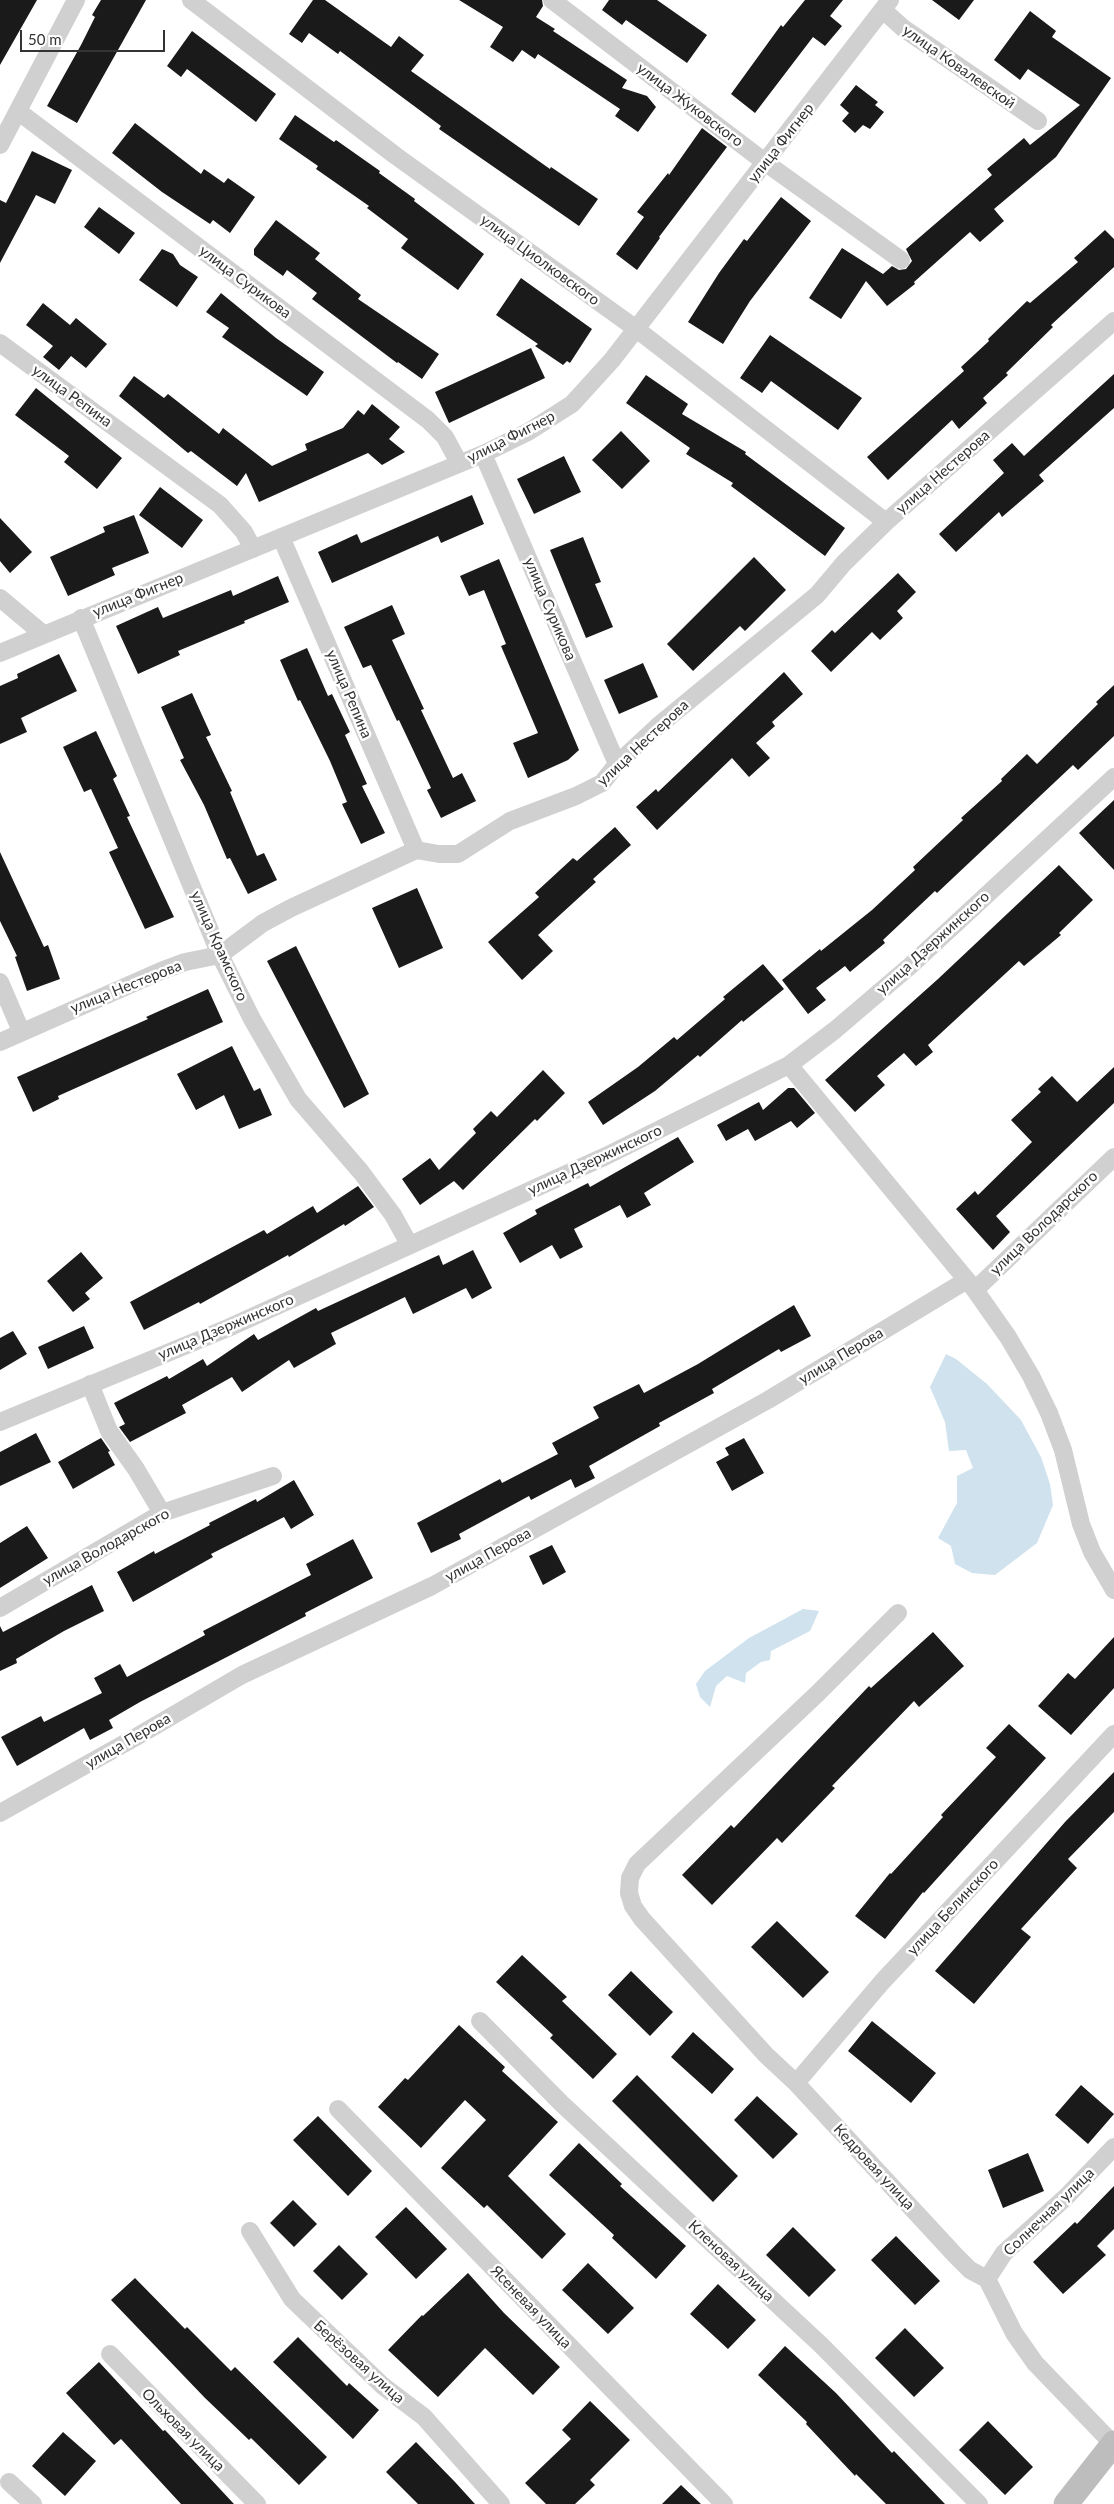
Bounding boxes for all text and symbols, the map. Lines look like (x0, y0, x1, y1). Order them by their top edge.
scale bar (22, 20, 168, 52)
street label: улица Ковалевской (899, 21, 1019, 113)
text: 50 m (28, 30, 62, 48)
street label: улица Жуковского (633, 59, 747, 151)
street label: улица Фигнер (744, 100, 818, 186)
street label: улица Циолковского (477, 211, 603, 309)
street label: улица Сурикова (196, 242, 294, 322)
street label: улица Репина (29, 361, 115, 431)
street label: улица Фигнер (464, 407, 558, 467)
street label: улица Нестерова (893, 426, 993, 518)
street label: улица Сурикова (520, 555, 580, 663)
street label: улица Фигнер (90, 569, 186, 621)
street label: улица Репина (322, 647, 376, 741)
street label: улица Нестерова (594, 696, 692, 790)
street label: улица Крамского (187, 888, 251, 1004)
street label: улица Дзержинского (873, 888, 993, 998)
street label: улица Нестерова (68, 957, 184, 1017)
street label: улица Дзержинского (525, 1121, 665, 1199)
street label: улица Володарского (987, 1167, 1101, 1279)
street label: улица Дзержинского (155, 1290, 297, 1364)
street label: улица Перова (796, 1324, 886, 1388)
street label: улица Володарского (39, 1505, 173, 1589)
street label: улица Перова (442, 1524, 534, 1586)
street label: улица Перова (82, 1709, 174, 1773)
street label: улица Белинского (904, 1855, 1002, 1959)
street label: Кедровая улица (830, 2120, 918, 2214)
street label: Солнечная улица (1000, 2164, 1098, 2260)
street label: Кленовая улица (684, 2217, 778, 2305)
street label: Ясеневая улица (487, 2262, 575, 2352)
street label: Берёзовая улица (310, 2317, 408, 2407)
street label: Ольховая улица (138, 2385, 228, 2475)

